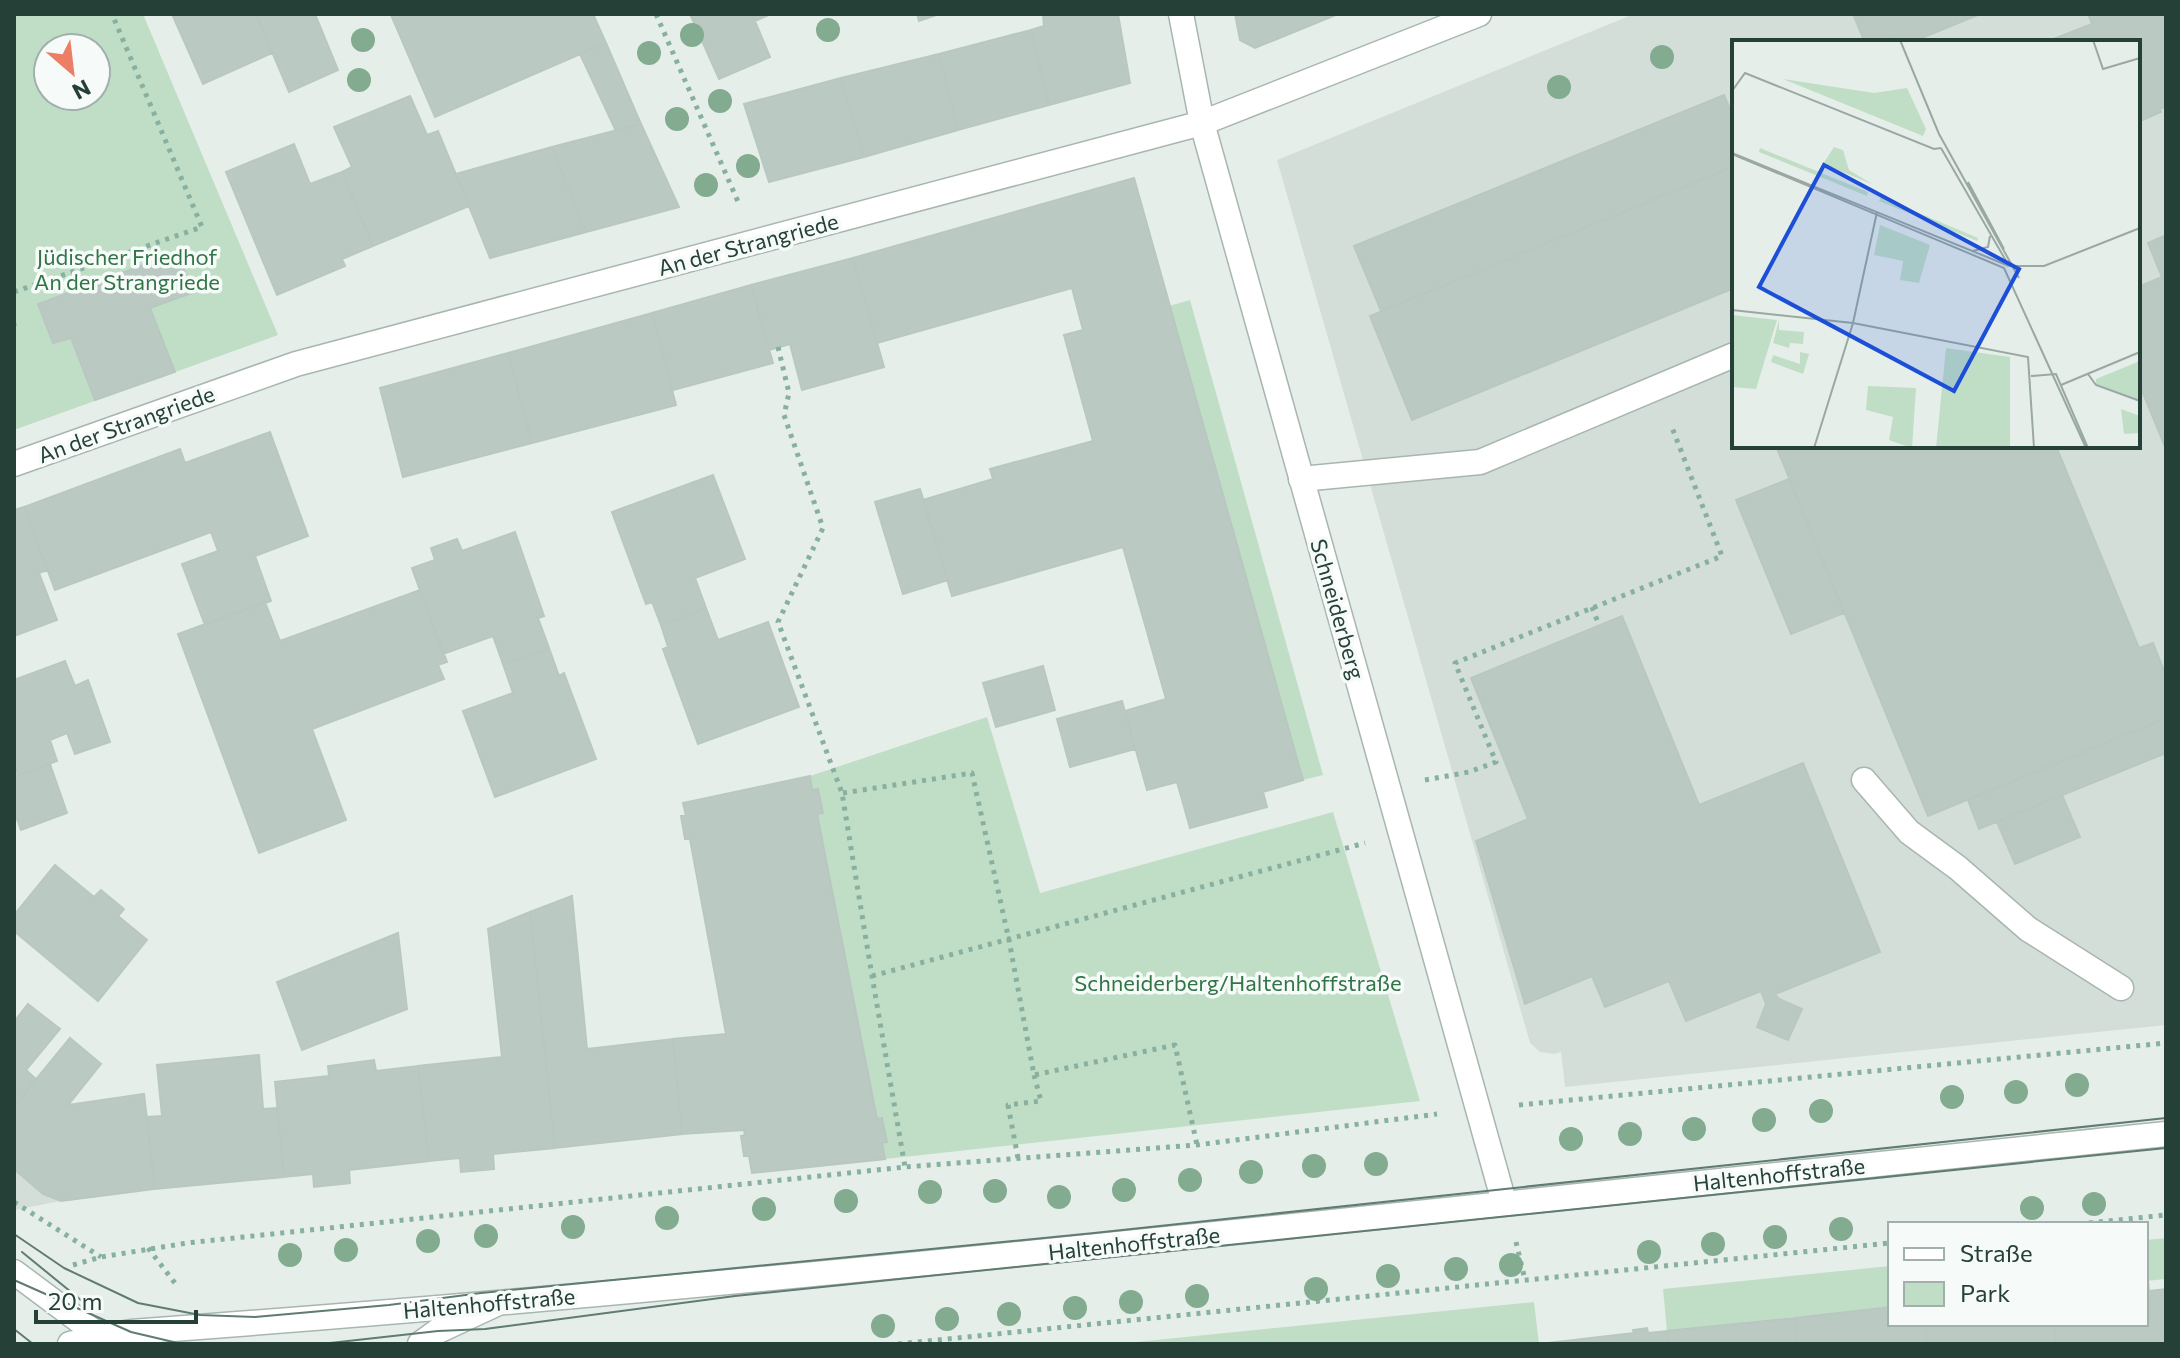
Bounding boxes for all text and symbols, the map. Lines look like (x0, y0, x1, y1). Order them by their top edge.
north arrow (32, 32, 112, 112)
inset map (1732, 40, 2140, 448)
text: N (68, 74, 95, 106)
street label: An der Strangriede (655, 207, 841, 281)
park label: Jüdischer Friedhof An der Strangriede (34, 243, 220, 295)
street label: An der Strangriede (34, 380, 218, 468)
street label: Schneiderberg (1305, 536, 1371, 682)
park label: Schneiderberg/Haltenhoffstraße (1074, 969, 1402, 996)
street label: Haltenhoffstraße (1692, 1152, 1866, 1196)
street label: Haltenhoffstraße (1047, 1221, 1221, 1265)
legend (1888, 1222, 2148, 1326)
text: Straße (1960, 1238, 2033, 1267)
scale bar (36, 1274, 196, 1324)
text: Park (1960, 1278, 2010, 1307)
street label: Haltenhoffstraße (402, 1282, 576, 1324)
text: 20 m (48, 1286, 102, 1315)

